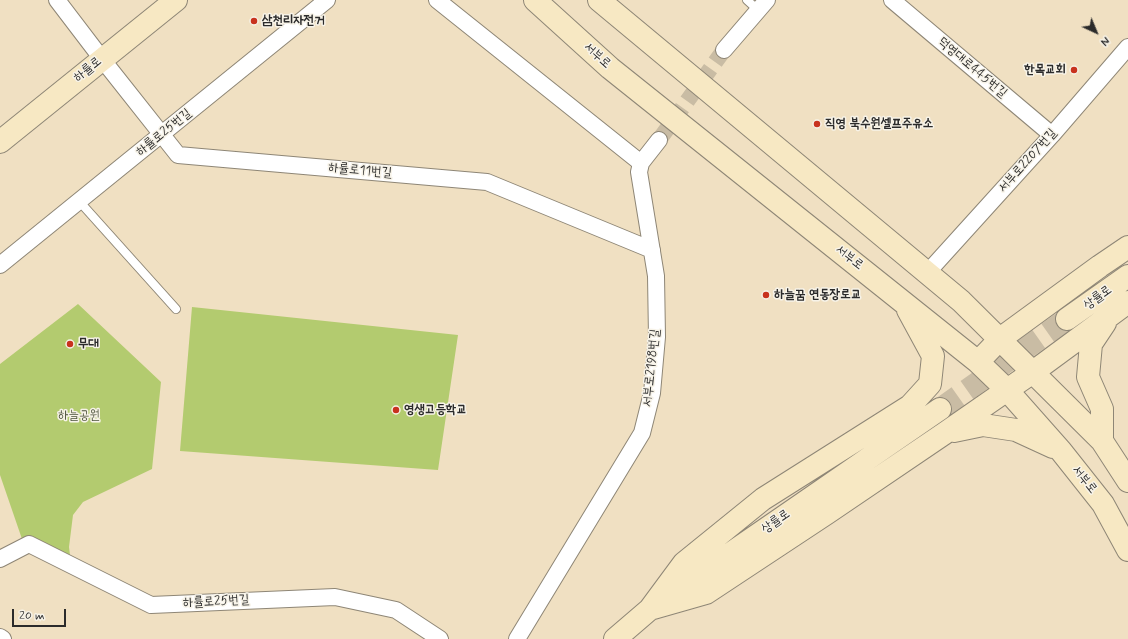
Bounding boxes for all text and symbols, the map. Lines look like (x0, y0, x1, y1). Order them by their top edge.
north arrow (1076, 12, 1116, 52)
place label: 삼천리자전거 (262, 13, 325, 29)
marker: 삼천리자전거 (249, 16, 259, 26)
text: N (1097, 33, 1112, 48)
street label: 덕영대로445번길 (934, 34, 1010, 102)
street label: 서부로 (580, 40, 614, 72)
street label: 하률로 (71, 54, 105, 86)
place label: 한목교회 (1024, 62, 1066, 78)
marker: 한목교회 (1069, 65, 1079, 75)
street label: 하률로25번길 (133, 106, 195, 160)
place label: 직영 북수원셀프주유소 (825, 116, 933, 132)
marker: 직영 북수원셀프주유소 (812, 119, 822, 129)
street label: 서부로2207번길 (995, 126, 1061, 196)
street label: 하률로11번길 (327, 160, 393, 182)
street label: 서부로 (832, 242, 866, 274)
street label: 상률로 (1081, 282, 1115, 314)
place label: 하늘꿈 연동장로교 (774, 287, 861, 303)
marker: 하늘꿈 연동장로교 (761, 290, 771, 300)
street label: 서부로2198번길 (640, 328, 664, 408)
place label: 무대 (78, 336, 99, 352)
marker: 무대 (65, 339, 75, 349)
place label: 영생고등학교 (404, 402, 467, 418)
marker: 영생고등학교 (391, 405, 401, 415)
park label: 하늘공원 (58, 408, 100, 424)
street label: 서부로 (1068, 463, 1100, 497)
street label: 상률로 (759, 507, 793, 537)
street label: 하률로25번길 (182, 592, 250, 612)
scale bar (14, 601, 68, 627)
text: 20 m (19, 608, 45, 624)

